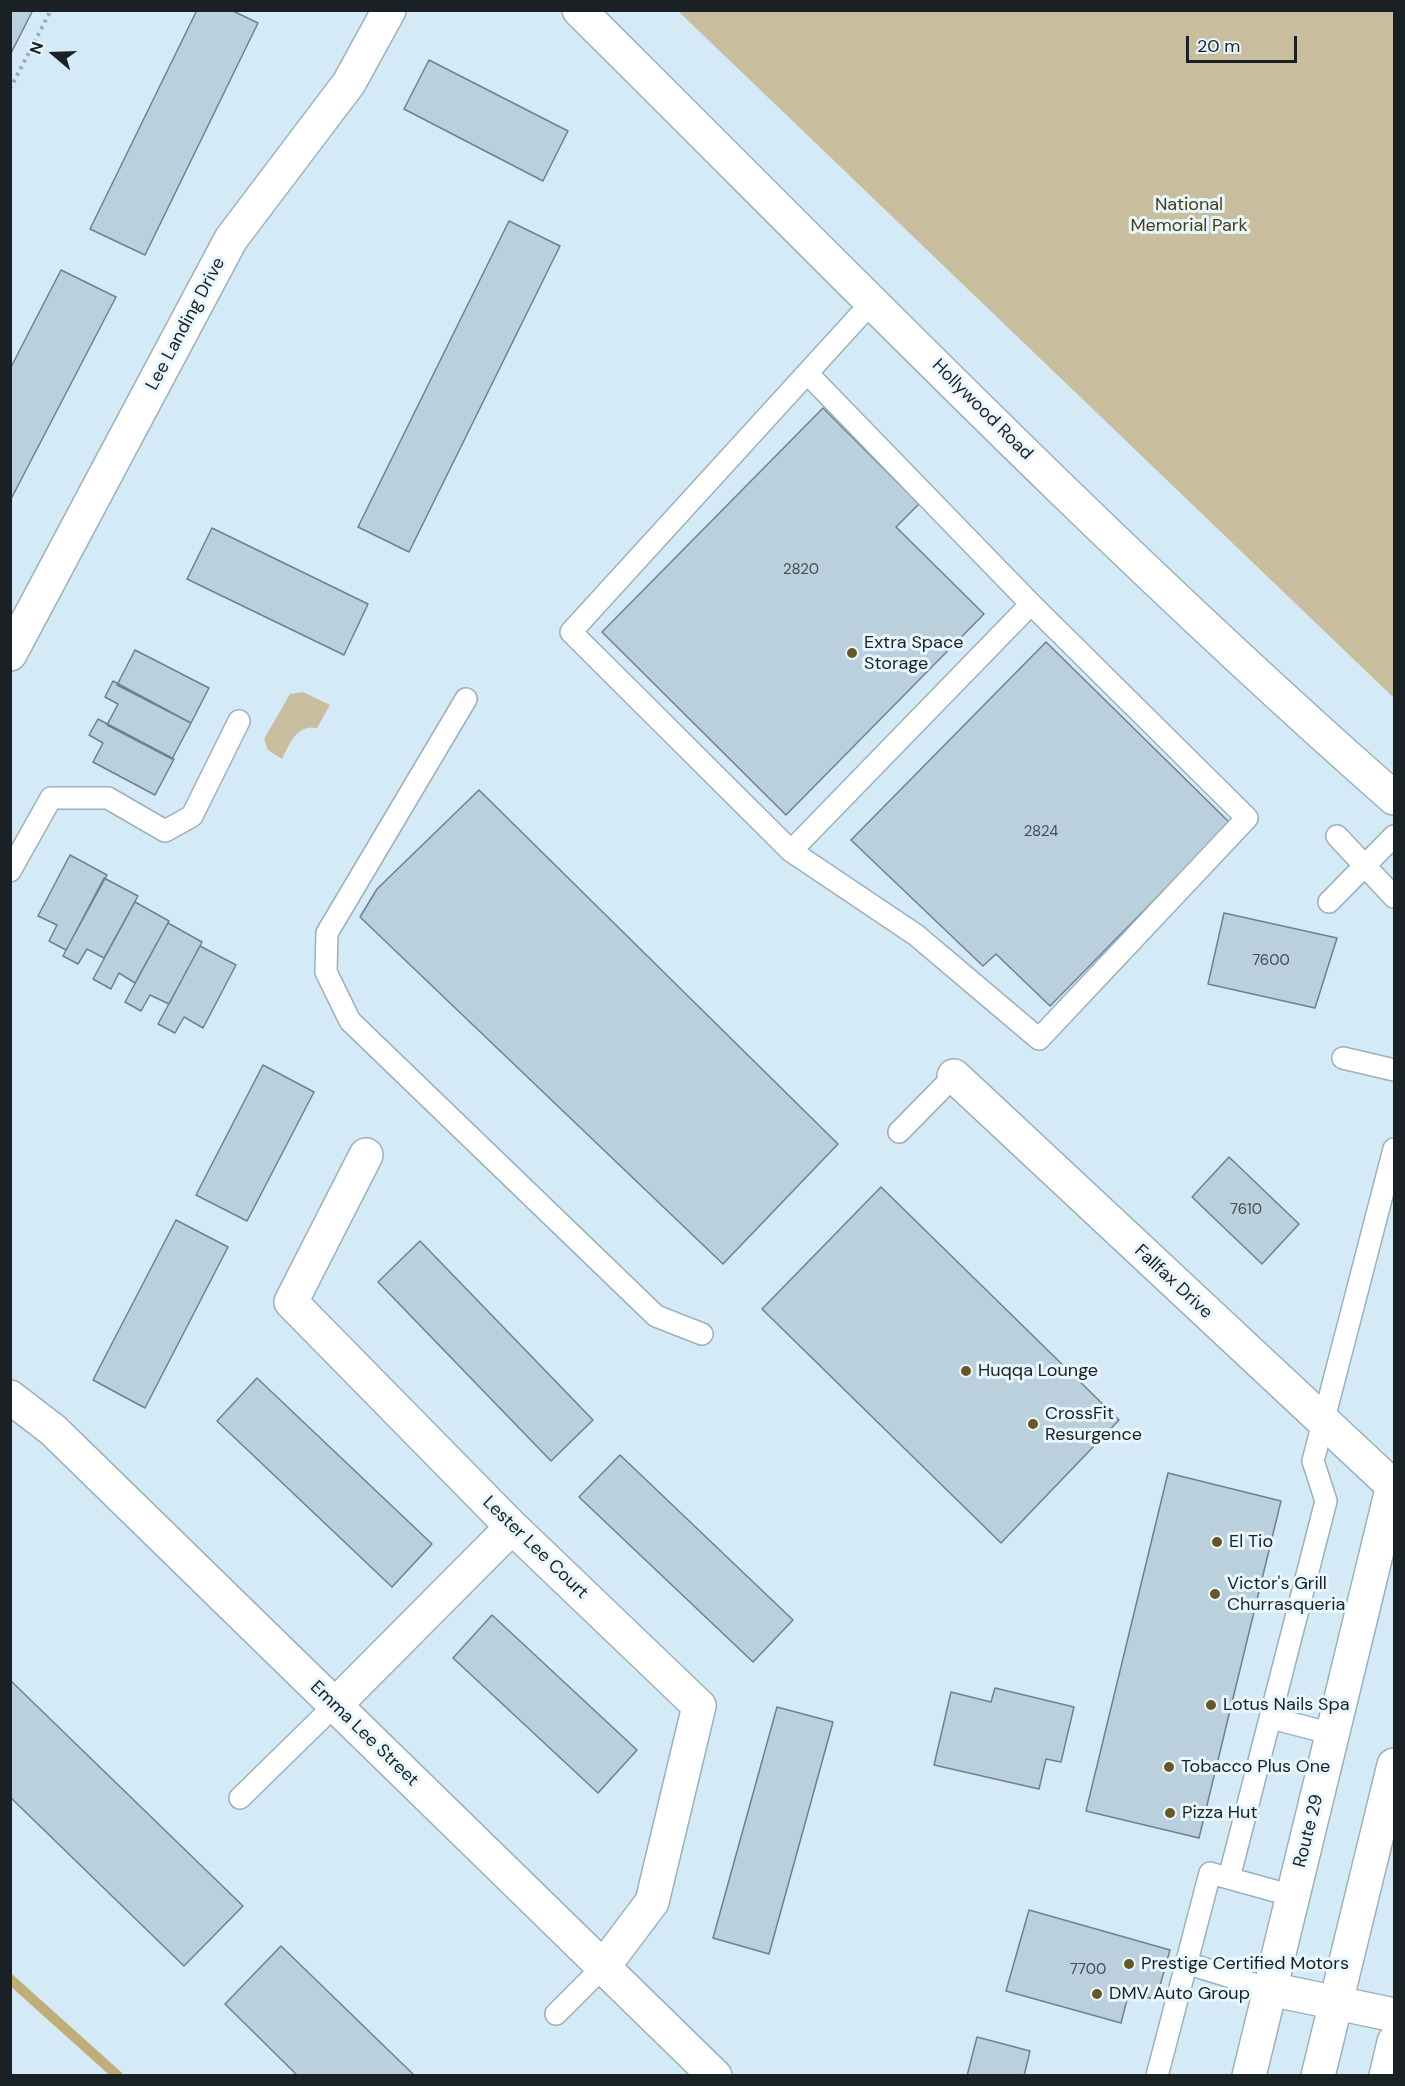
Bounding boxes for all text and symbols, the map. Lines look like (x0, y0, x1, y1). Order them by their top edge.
north arrow (24, 24, 84, 84)
scale bar (1189, 24, 1300, 62)
text: 20 m (1197, 34, 1240, 58)
text: N (25, 39, 48, 57)
park label: National Memorial Park (1130, 194, 1248, 236)
street label: Lee Landing Drive (142, 254, 230, 394)
street label: Hollywood Road (927, 355, 1037, 465)
house number: 2820 (783, 561, 819, 579)
place label: Extra Space Storage (864, 632, 963, 674)
marker: Extra Space Storage (845, 646, 859, 660)
house number: 2824 (1024, 823, 1058, 841)
house number: 7600 (1252, 952, 1290, 970)
house number: 7610 (1230, 1201, 1262, 1219)
street label: Fallfax Drive (1130, 1240, 1216, 1324)
place label: Huqqa Lounge (978, 1360, 1098, 1382)
marker: Huqqa Lounge (959, 1364, 973, 1378)
place label: CrossFit Resurgence (1045, 1403, 1142, 1446)
marker: CrossFit Resurgence (1026, 1417, 1040, 1431)
street label: Lester Lee Court (478, 1492, 592, 1604)
place label: El Tio (1229, 1531, 1273, 1553)
marker: El Tio (1210, 1535, 1224, 1549)
place label: Victor's Grill Churrasqueria (1227, 1573, 1345, 1616)
marker: Victor's Grill Churrasqueria (1208, 1587, 1222, 1601)
street label: Emma Lee Street (305, 1677, 423, 1791)
place label: Lotus Nails Spa (1223, 1694, 1350, 1716)
marker: Lotus Nails Spa (1204, 1698, 1218, 1712)
place label: Tobacco Plus One (1181, 1756, 1330, 1778)
marker: Tobacco Plus One (1162, 1760, 1176, 1774)
street label: Route 29 (1290, 1792, 1328, 1870)
place label: Pizza Hut (1182, 1802, 1257, 1824)
marker: Pizza Hut (1163, 1806, 1177, 1820)
place label: Prestige Certified Motors (1141, 1953, 1349, 1975)
marker: Prestige Certified Motors (1122, 1957, 1136, 1971)
house number: 7700 (1070, 1961, 1106, 1979)
place label: DMV Auto Group (1109, 1983, 1250, 2005)
marker: DMV Auto Group (1090, 1987, 1104, 2001)

